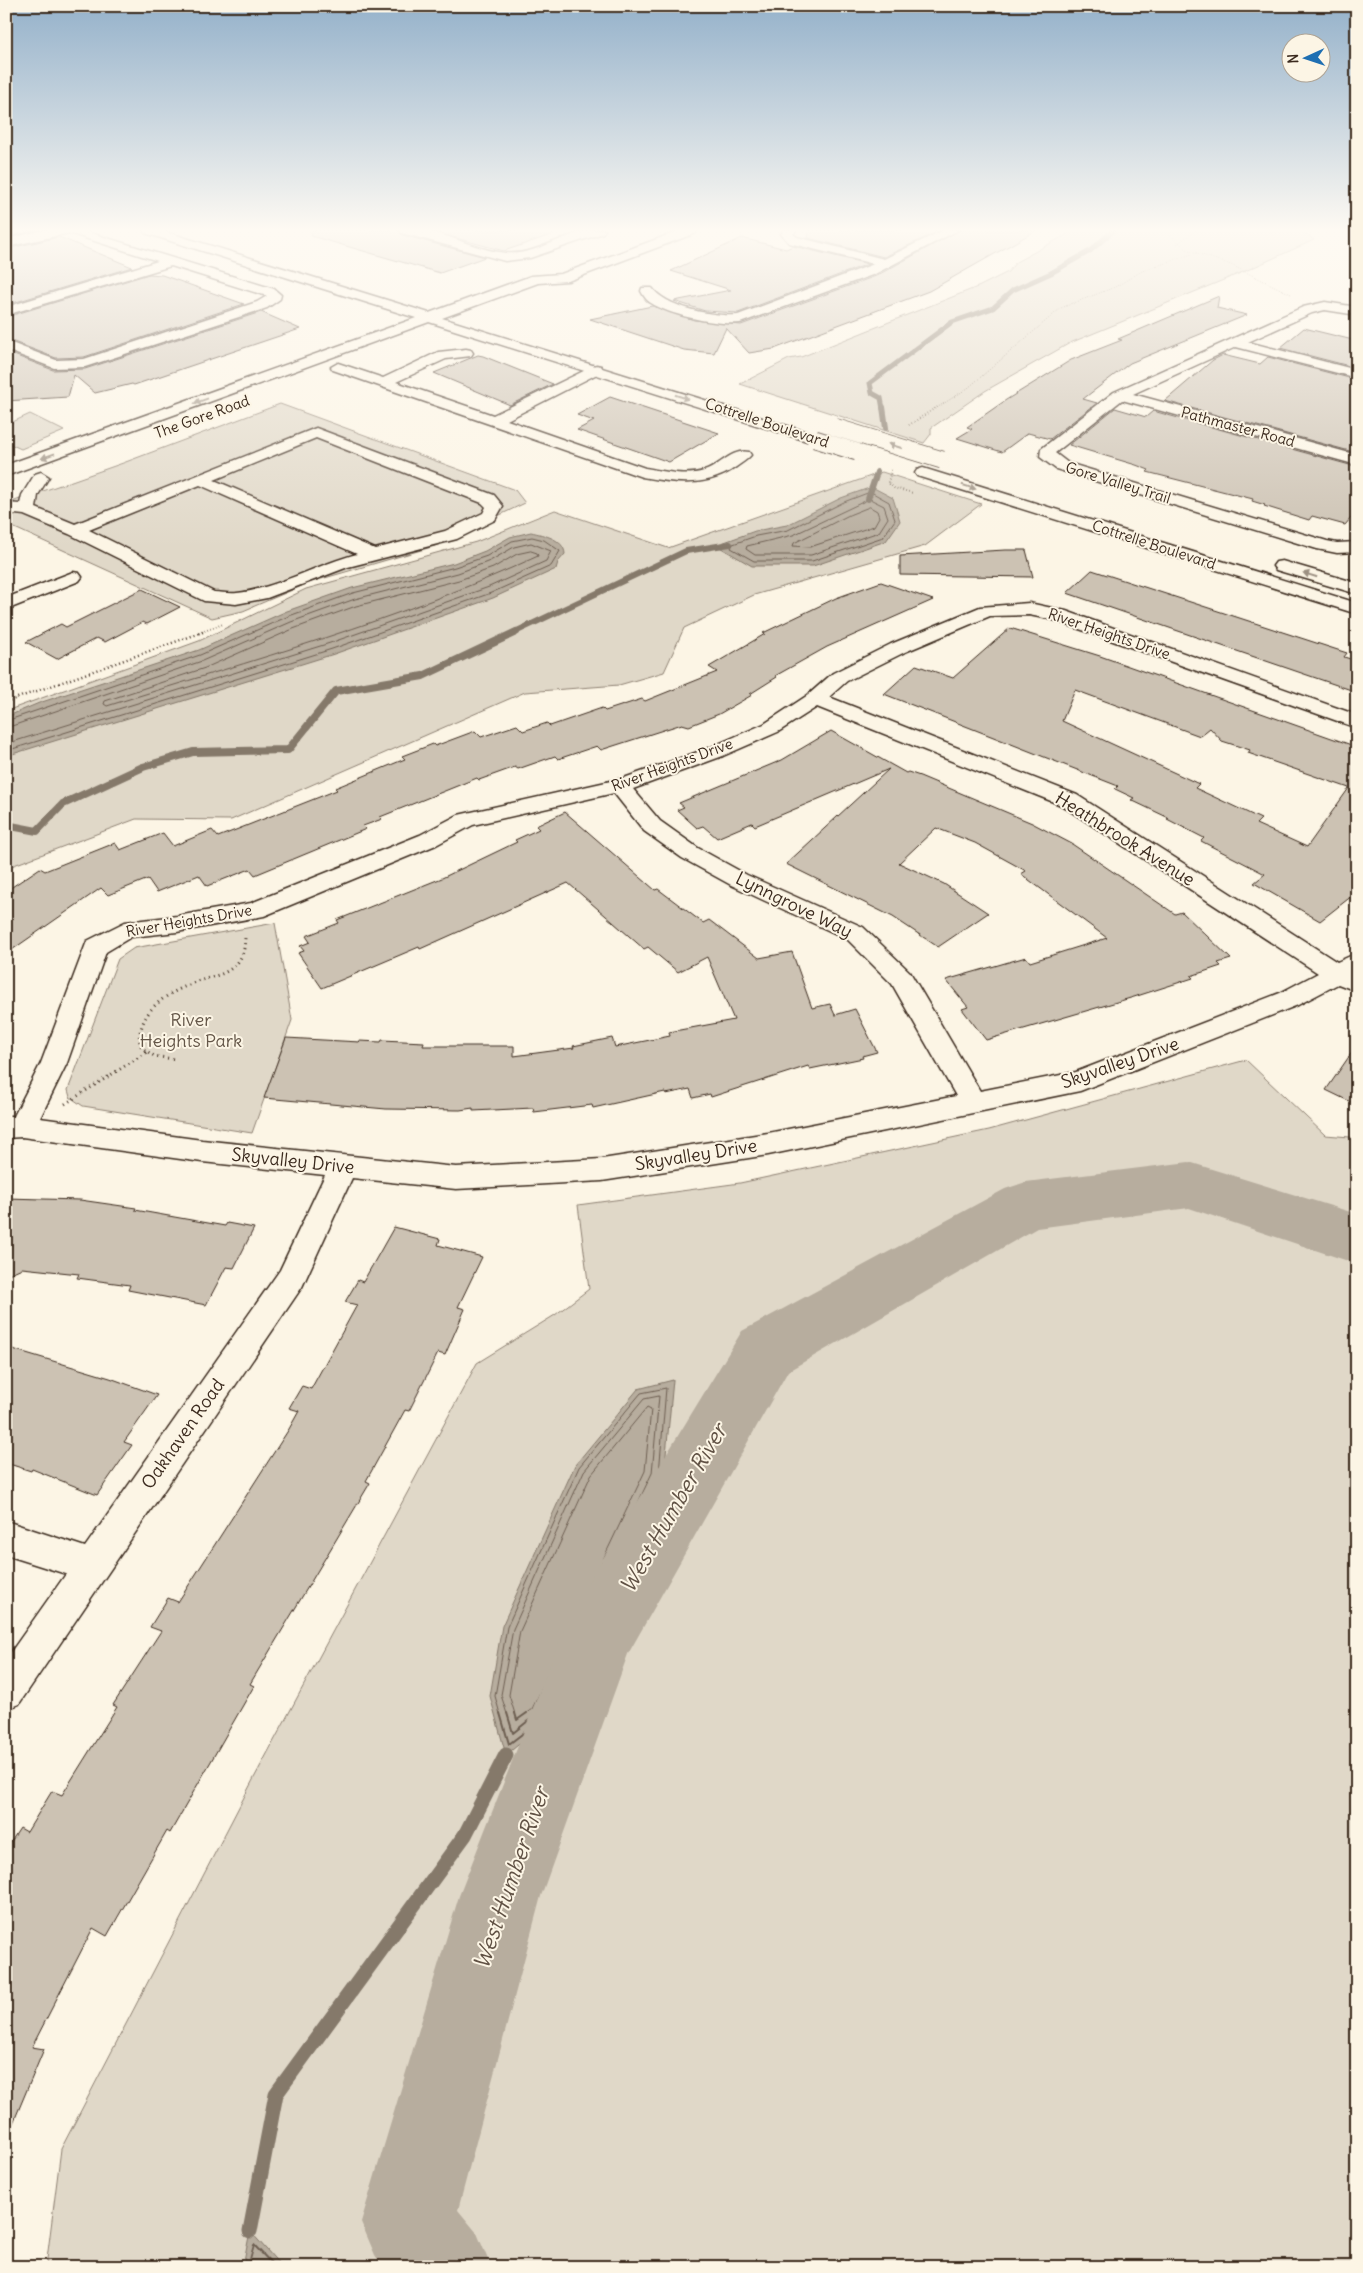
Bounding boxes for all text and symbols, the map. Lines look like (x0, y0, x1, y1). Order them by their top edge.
north arrow (1280, 32, 1330, 82)
text: N (1284, 53, 1302, 64)
street label: The Gore Road (152, 390, 252, 443)
one-way arrow (675, 393, 690, 401)
street label: Cottrelle Boulevard (703, 394, 832, 452)
one-way arrow (193, 398, 208, 405)
street label: Pathmaster Road (1179, 402, 1297, 451)
one-way arrow (888, 441, 903, 449)
one-way arrow (40, 452, 55, 460)
street label: Gore Valley Trail (1063, 458, 1173, 508)
one-way arrow (962, 484, 977, 492)
street label: Cottrelle Boulevard (1090, 516, 1219, 574)
one-way arrow (1303, 570, 1318, 578)
street label: River Heights Drive (1046, 604, 1173, 663)
street label: River Heights Drive (608, 734, 735, 795)
street label: Heathbrook Avenue (1051, 786, 1199, 891)
street label: Lynngrove Way (732, 866, 856, 943)
street label: River Heights Drive (124, 900, 254, 941)
park label: River Heights Park (140, 1008, 242, 1052)
street label: Skyvalley Drive (1058, 1032, 1182, 1093)
street label: Skyvalley Drive (633, 1134, 759, 1175)
street label: Skyvalley Drive (231, 1143, 356, 1178)
street label: Oakhaven Road (136, 1374, 229, 1493)
water label: West Humber River (613, 1416, 734, 1597)
water label: West Humber River (467, 1781, 556, 1973)

